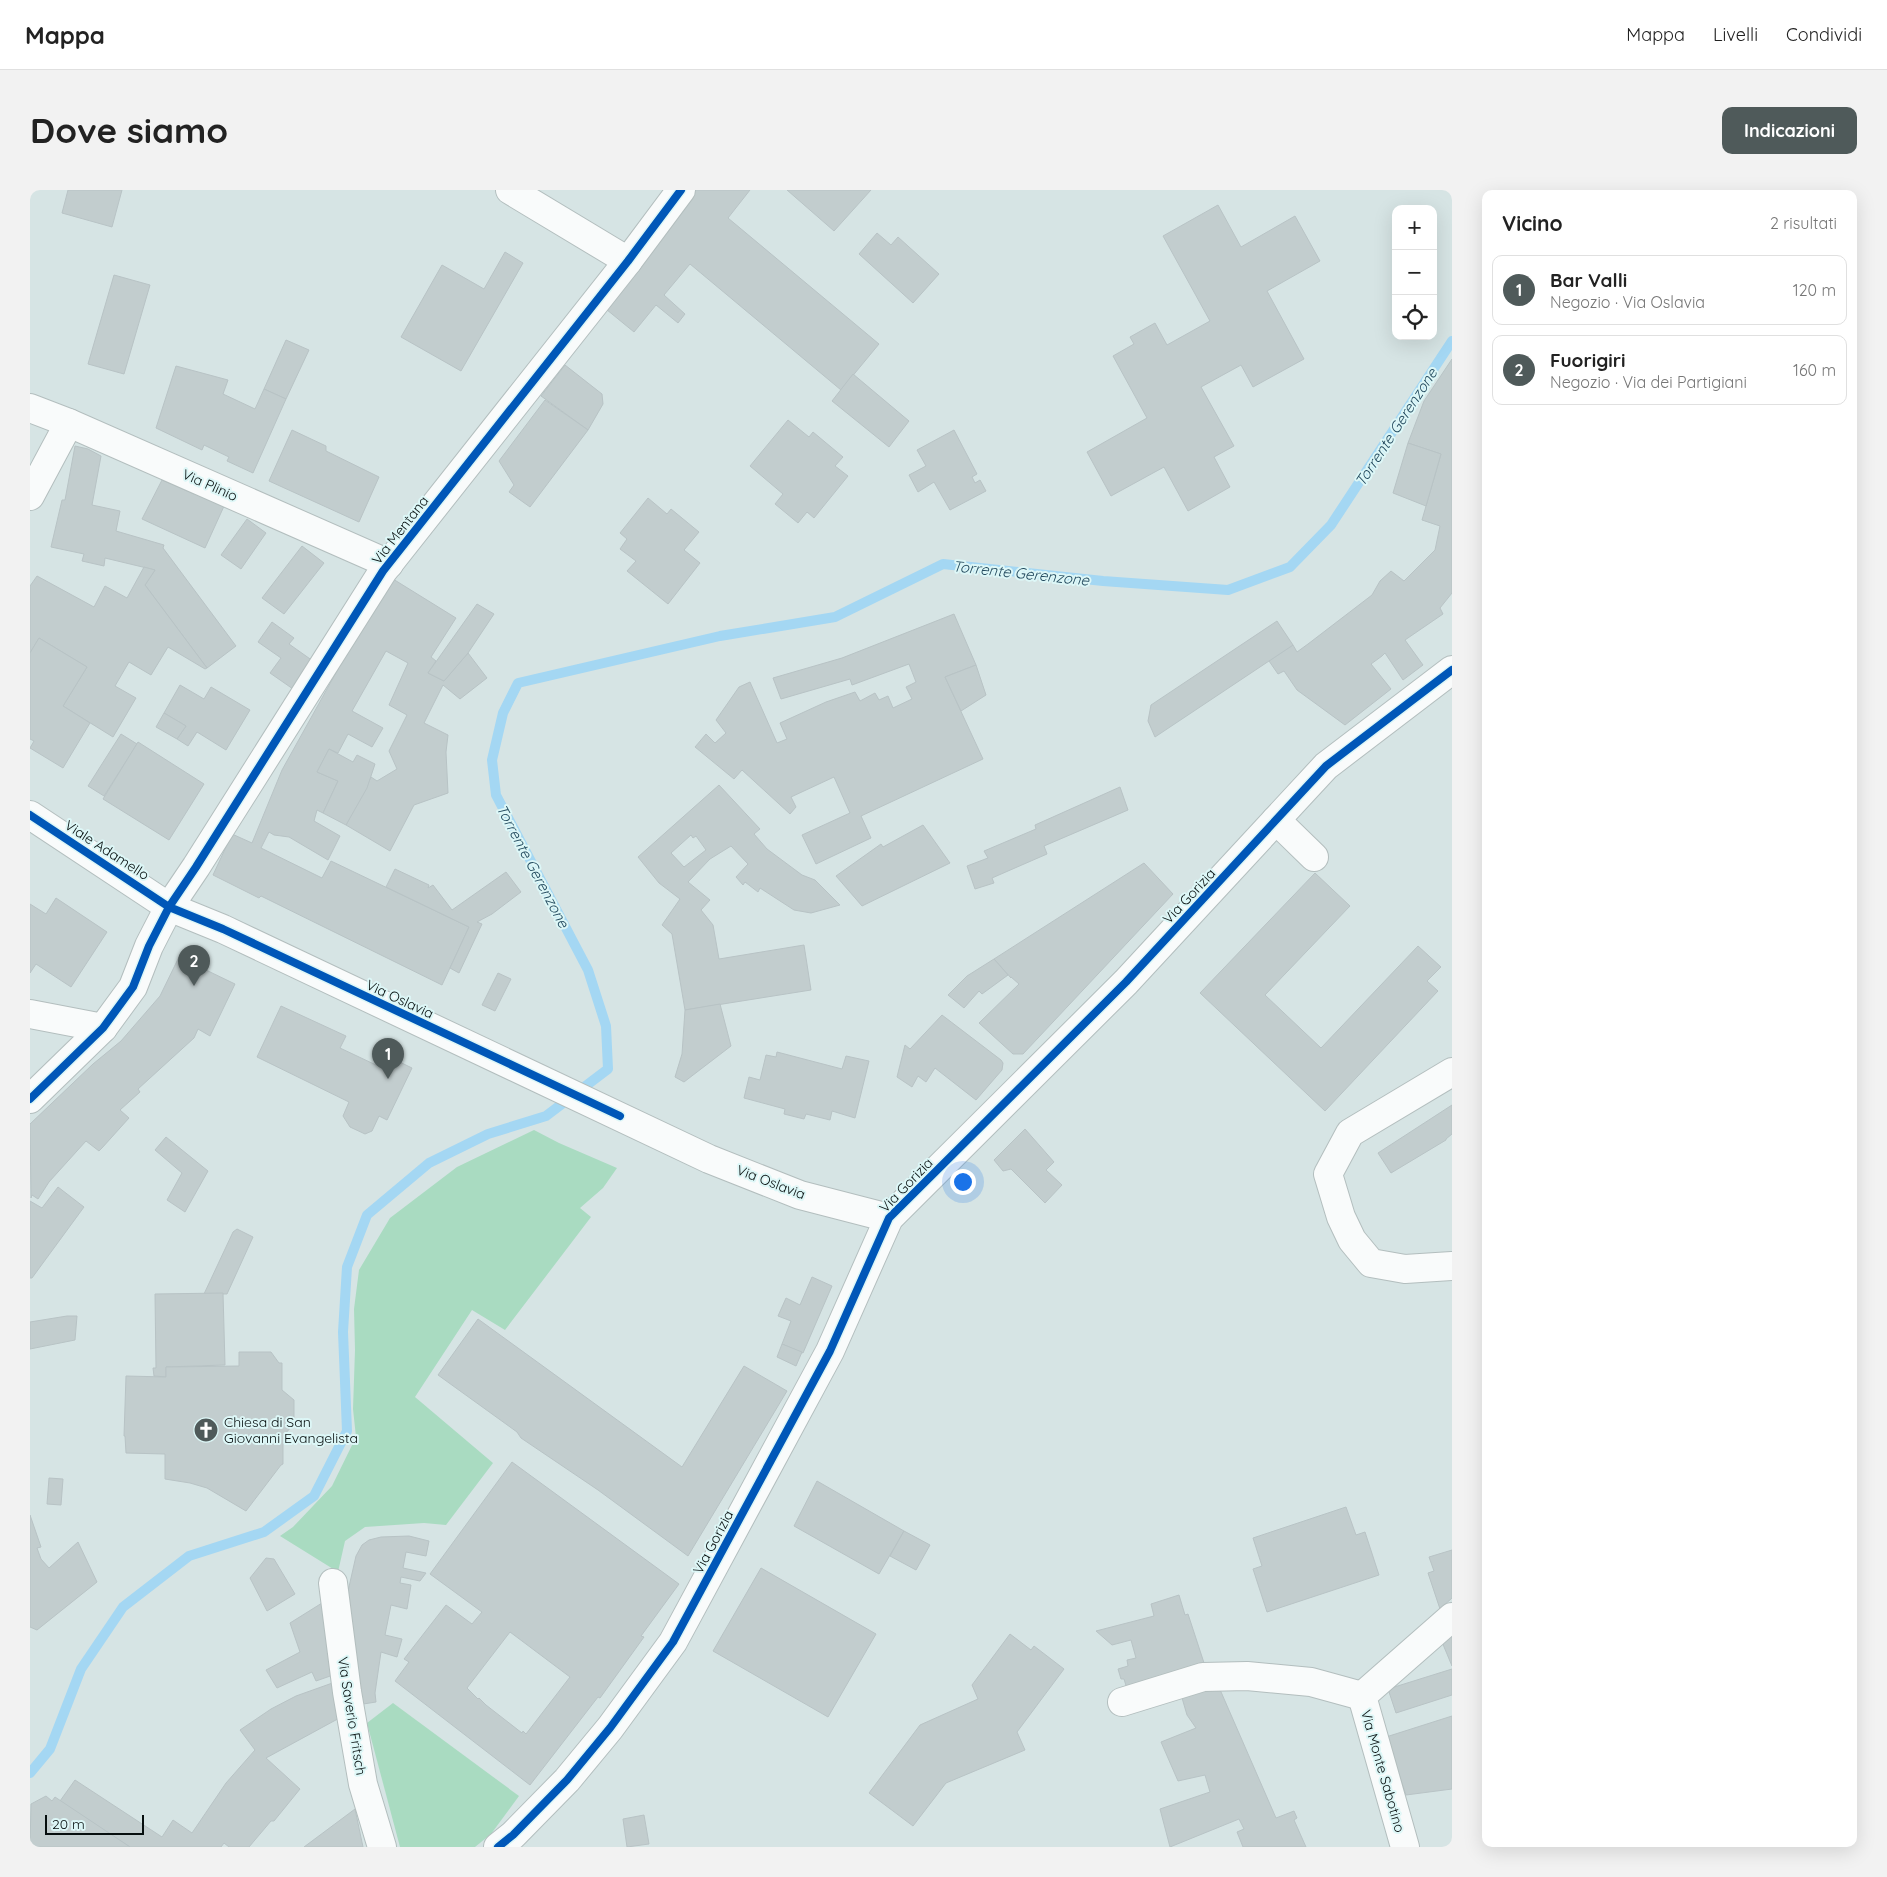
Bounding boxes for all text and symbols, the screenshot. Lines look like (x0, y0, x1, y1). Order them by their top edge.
text: Mappa (25, 20, 105, 50)
text: Mappa (1626, 23, 1685, 46)
text: Livelli (1713, 23, 1758, 46)
text: Condividi (1786, 23, 1862, 46)
button: Indicazioni (1722, 107, 1857, 154)
text: Dove siamo (30, 108, 228, 152)
map controls (1392, 205, 1437, 340)
button: + (1392, 205, 1437, 250)
text: Vicino (1502, 210, 1563, 236)
text: 2 risultati (1770, 213, 1837, 233)
button: − (1392, 250, 1437, 295)
text: Bar Valli (1550, 268, 1627, 292)
text: 1 (1516, 280, 1522, 300)
text: 120 m (1793, 280, 1836, 300)
text: Negozio · Via Oslavia (1550, 292, 1705, 312)
button: locate (1392, 295, 1437, 340)
text: Fuorigiri (1550, 348, 1625, 372)
text: 2 (1514, 360, 1524, 380)
text: 160 m (1793, 360, 1836, 380)
water label: Torrente Gerenzone (1351, 364, 1442, 490)
text: Negozio · Via dei Partigiani (1550, 372, 1747, 392)
street label: Via Plinio (180, 465, 240, 505)
street label: Via Mentana (368, 492, 432, 568)
water label: Torrente Gerenzone (952, 556, 1091, 590)
water label: Torrente Gerenzone (492, 801, 574, 931)
street label: Viale Adamello (61, 816, 153, 884)
street label: Via Gorizia (1159, 864, 1219, 928)
pin: 2 (178, 945, 210, 986)
street label: Via Oslavia (363, 976, 437, 1022)
pin: 1 (372, 1038, 404, 1079)
street label: Via Gorizia (875, 1154, 937, 1216)
street label: Via Oslavia (734, 1161, 808, 1203)
your location (950, 1169, 976, 1195)
place label: Chiesa di San Giovanni Evangelista (224, 1413, 358, 1447)
church icon: Chiesa di San Giovanni Evangelista (193, 1417, 219, 1443)
street label: Via Gorizia (689, 1507, 737, 1577)
street label: Via Saverio Fritsch (334, 1655, 370, 1777)
street label: Via Monte Sabotino (1357, 1708, 1409, 1834)
scale bar (45, 1812, 144, 1835)
text: 20 m (52, 1815, 85, 1833)

